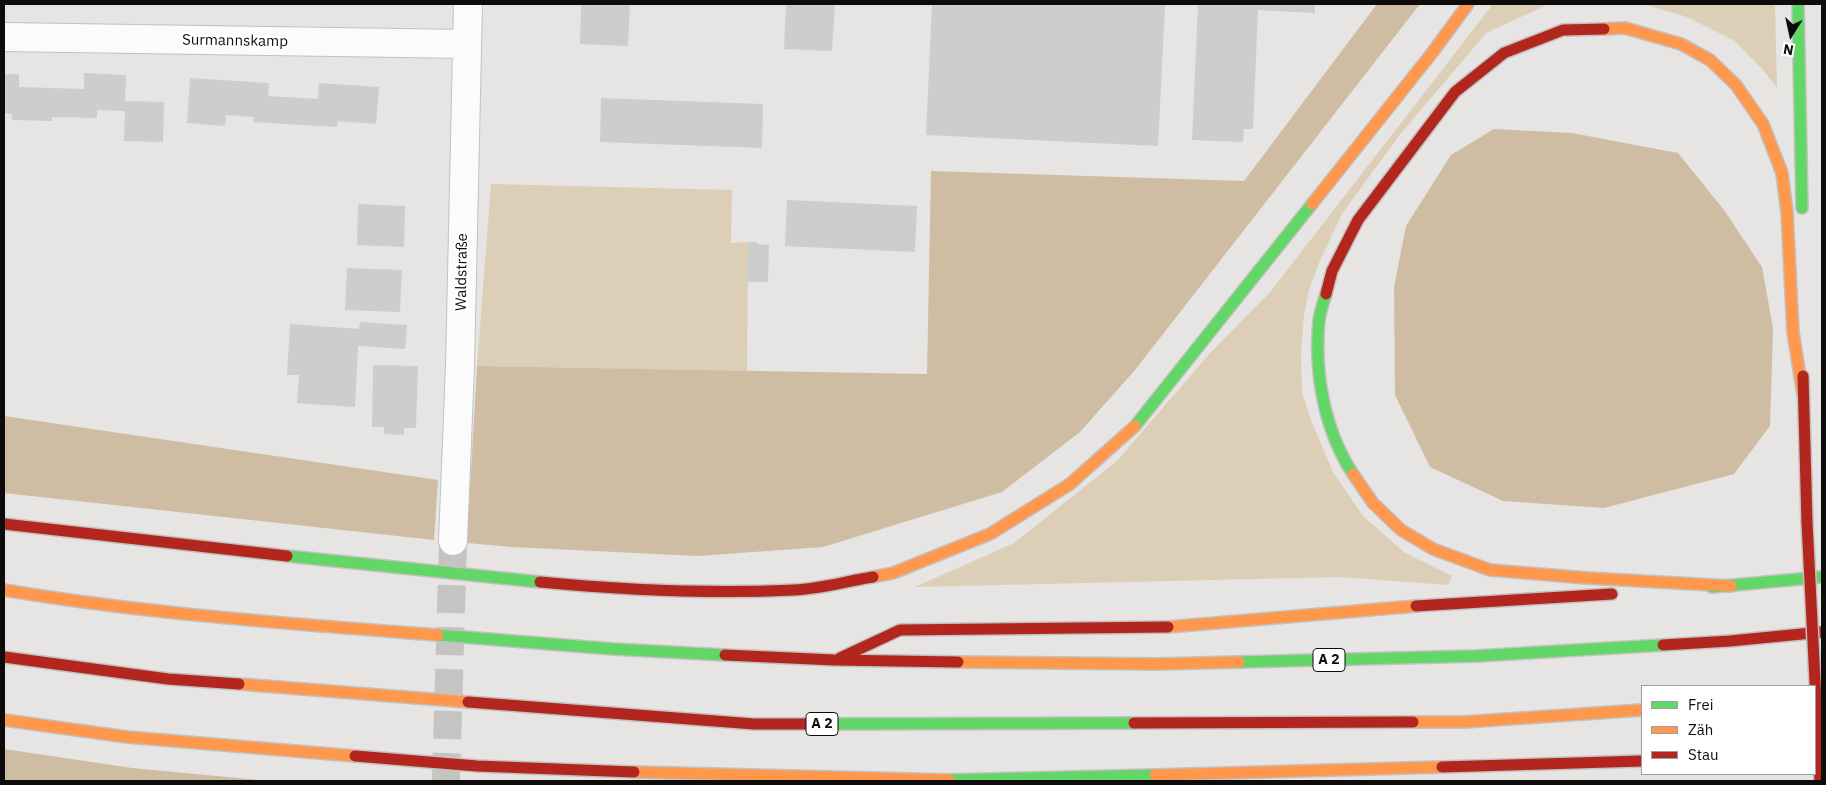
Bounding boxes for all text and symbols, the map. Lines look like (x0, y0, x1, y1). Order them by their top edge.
north arrow (1766, 10, 1816, 60)
street label: Surmannskamp (182, 31, 288, 51)
text: N (1782, 40, 1795, 60)
street label: Waldstraße (452, 233, 472, 311)
road number: A 2 (1313, 648, 1345, 672)
legend (1641, 685, 1816, 775)
text: Frei (1688, 695, 1714, 714)
road number: A 2 (806, 712, 838, 736)
text: Zäh (1688, 720, 1713, 739)
text: Stau (1688, 745, 1719, 764)

